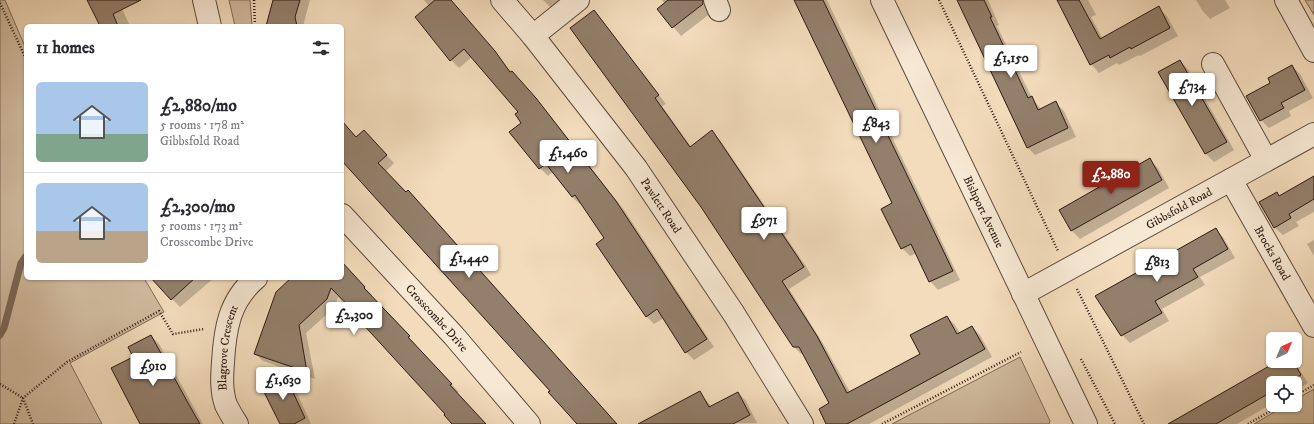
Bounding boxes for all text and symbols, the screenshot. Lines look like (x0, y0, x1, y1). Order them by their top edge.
text: 11 homes (36, 37, 95, 59)
icon: filters (310, 37, 332, 59)
pin: £1,150 (978, 45, 1044, 79)
text: £1,150 (993, 50, 1029, 66)
pin: £734 (1168, 73, 1216, 107)
text: £734 (1178, 78, 1206, 94)
text: £2,880/mo (160, 95, 237, 117)
icon: home (68, 98, 116, 146)
pin: £843 (852, 110, 900, 144)
text: £843 (862, 115, 890, 131)
text: 5 rooms · 178 m² (160, 117, 244, 133)
text: Gibbsfold Road (160, 133, 239, 149)
pin: £1,460 (535, 140, 601, 174)
text: £1,460 (549, 145, 587, 161)
pin: £2,880 (1078, 161, 1144, 195)
text: £2,880 (1091, 166, 1131, 182)
street label: Bishport Avenue (960, 173, 1007, 251)
street label: Pawlett Road (637, 175, 685, 236)
street label: Gibbsfold Road (1143, 184, 1215, 233)
text: £2,300/mo (160, 196, 235, 218)
icon: home (68, 199, 116, 247)
pin: £971 (740, 207, 788, 241)
text: £971 (750, 212, 778, 228)
text: 5 rooms · 173 m² (160, 218, 242, 234)
street label: Brocks Road (1251, 223, 1294, 283)
text: Crosscombe Drive (160, 234, 253, 250)
pin: £1,440 (436, 245, 502, 279)
pin: £813 (1133, 249, 1181, 283)
text: £1,440 (449, 250, 489, 266)
text: £813 (1144, 254, 1170, 270)
street label: Crosscombe Drive (402, 281, 471, 355)
street label: Blagrove Crescent (215, 302, 242, 391)
pin: £2,300 (321, 302, 387, 336)
text: £2,300 (335, 307, 373, 323)
north arrow (1266, 332, 1302, 368)
map controls (1266, 332, 1302, 412)
pin: £910 (129, 353, 177, 387)
text: £910 (139, 358, 167, 374)
pin: £1,630 (250, 367, 316, 401)
text: £1,630 (265, 372, 301, 388)
button: locate (1266, 376, 1302, 412)

